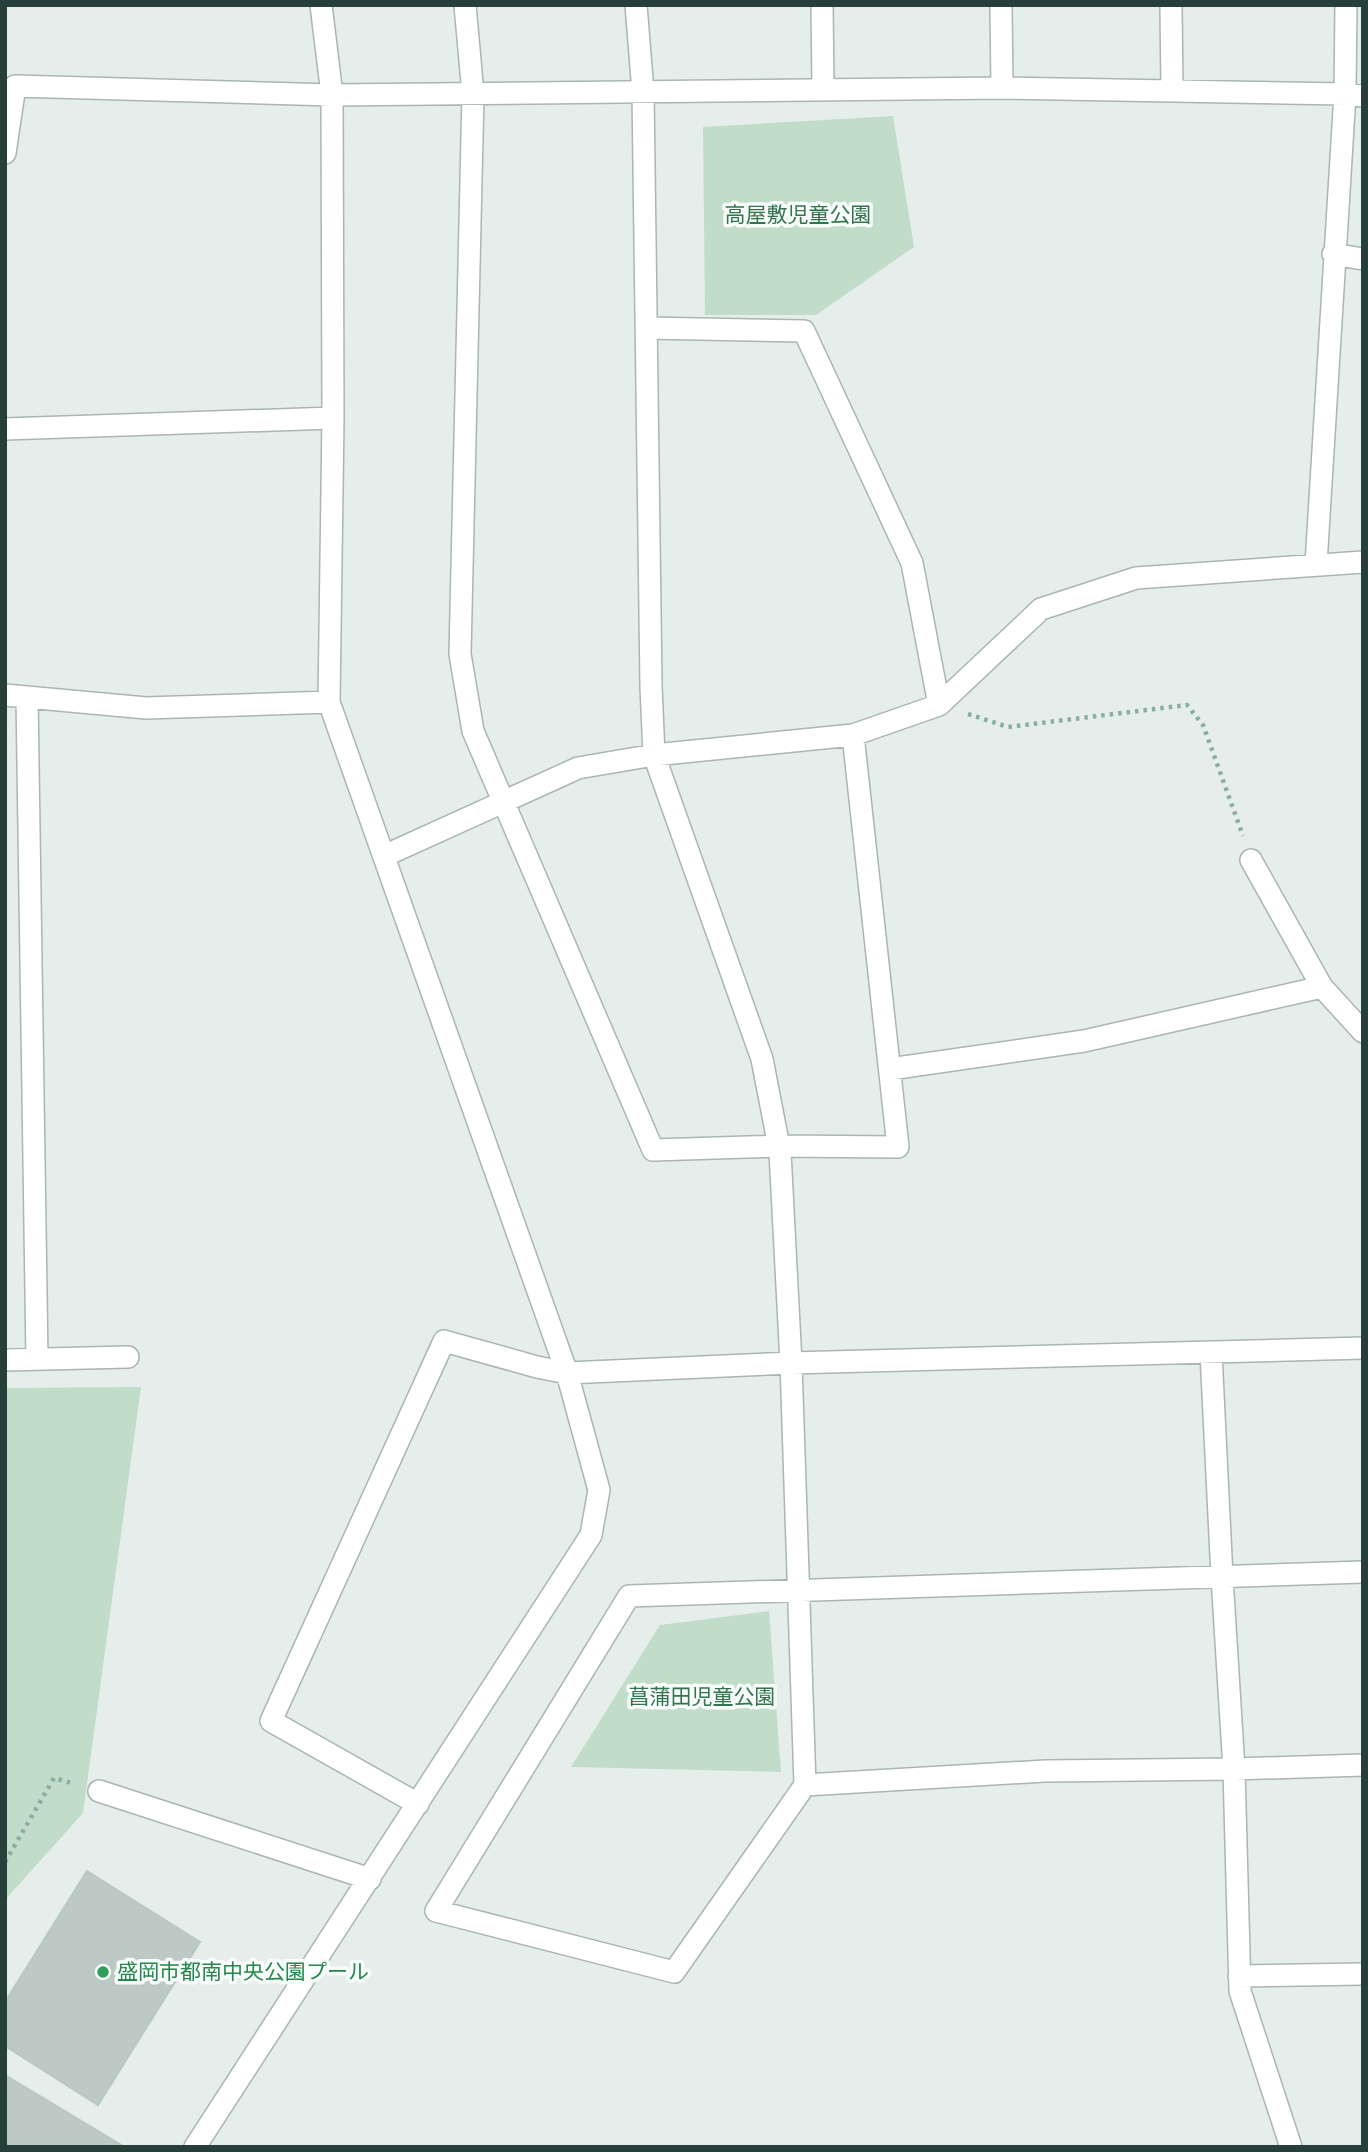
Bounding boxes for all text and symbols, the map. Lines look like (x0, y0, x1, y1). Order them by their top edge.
park label: 高屋敷児童公園 (725, 202, 872, 228)
park label: 菖蒲田児童公園 (629, 1684, 776, 1710)
place label: 盛岡市都南中央公園プール (117, 1959, 369, 1985)
marker: 盛岡市都南中央公園プール (95, 1964, 111, 1980)

